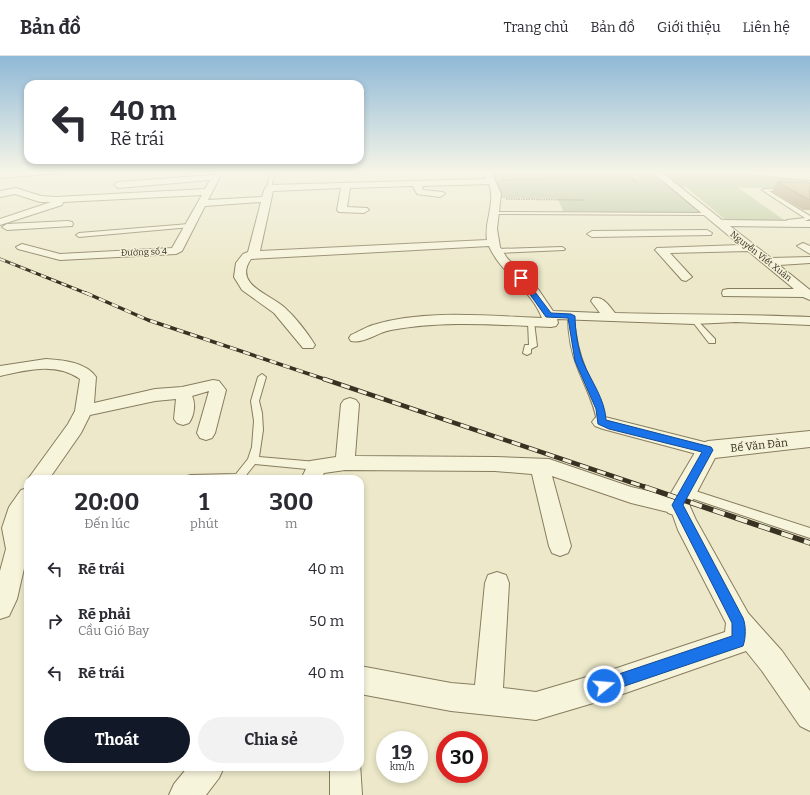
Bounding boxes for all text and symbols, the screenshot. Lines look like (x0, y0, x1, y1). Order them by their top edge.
text: Bản đồ (20, 16, 81, 39)
text: Trang chủ (503, 19, 568, 36)
text: Bản đồ (590, 19, 635, 36)
text: Giới thiệu (657, 19, 721, 36)
text: Liên hệ (743, 19, 790, 36)
text: 40 m (110, 94, 177, 127)
icon: left (44, 96, 96, 148)
text: Rẽ trái (110, 128, 164, 150)
street label: Nguyễn Viết Xuân (728, 228, 795, 283)
street label: Đường số 4 (121, 245, 168, 258)
pin (504, 261, 538, 295)
icon: arrive (510, 267, 532, 289)
street label: Bế Văn Đàn (730, 435, 788, 455)
text: 20:00 (75, 488, 139, 516)
text: 1 (199, 488, 209, 516)
text: 300 (269, 488, 313, 516)
text: Đến lúc (84, 516, 130, 531)
text: phút (190, 516, 219, 531)
text: m (285, 516, 297, 531)
icon: left (44, 558, 66, 580)
text: Rẽ trái (78, 560, 124, 578)
text: 40 m (308, 560, 344, 578)
text: Rẽ phải (78, 605, 130, 623)
icon: right (44, 610, 66, 632)
text: 50 m (309, 612, 344, 630)
text: Cầu Gió Bay (78, 623, 149, 638)
icon: left (44, 662, 66, 684)
text: Rẽ trái (78, 664, 124, 682)
text: 40 m (308, 664, 344, 682)
position arrow (583, 665, 625, 707)
button: Thoát (44, 717, 190, 763)
button: Chia sẻ (198, 717, 344, 763)
speed limit sign: 30 (436, 731, 488, 783)
text: 19 (392, 740, 412, 764)
text: km/h (390, 761, 414, 773)

